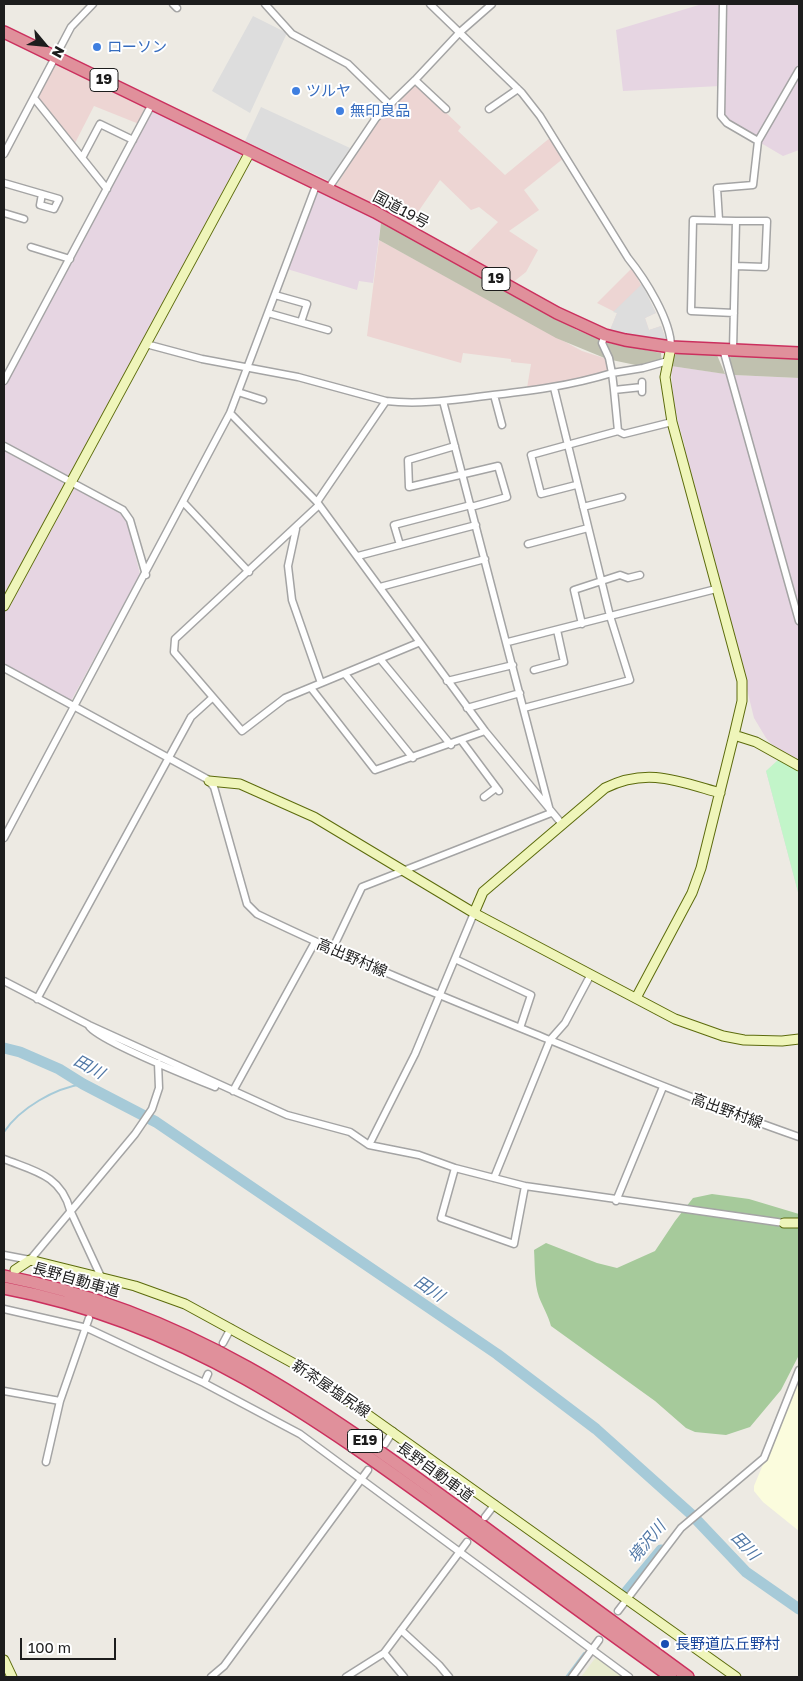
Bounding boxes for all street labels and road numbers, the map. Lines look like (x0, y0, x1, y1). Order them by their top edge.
road number: 19 (90, 68, 118, 92)
street label: 国道19号 (370, 188, 432, 232)
road number: 19 (482, 268, 510, 290)
street label: 高出野村線 (314, 935, 390, 981)
street label: 高出野村線 (689, 1090, 765, 1132)
street label: 長野自動車道 (30, 1259, 122, 1301)
street label: 新茶屋塩尻線 (289, 1356, 373, 1422)
road number: E19 (348, 1430, 382, 1452)
street label: 長野自動車道 (393, 1438, 477, 1506)

